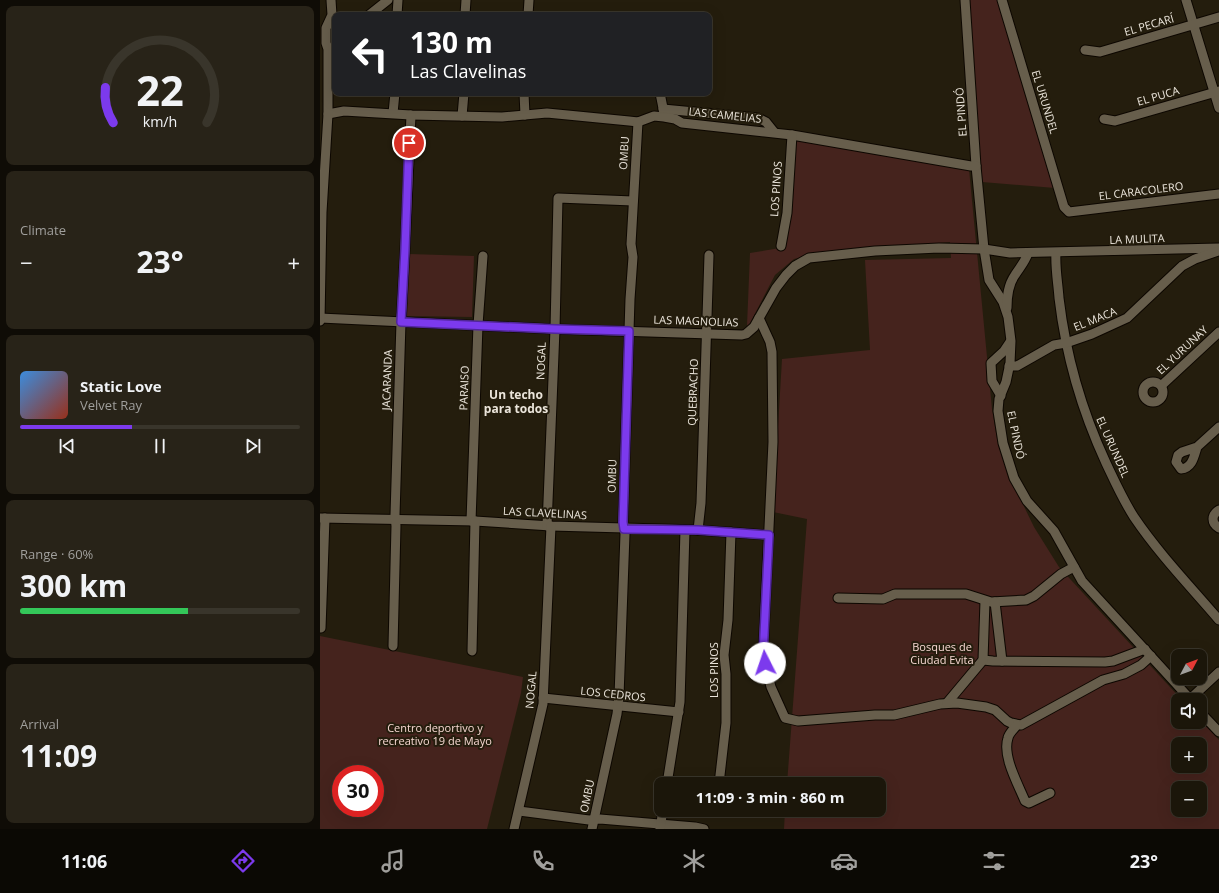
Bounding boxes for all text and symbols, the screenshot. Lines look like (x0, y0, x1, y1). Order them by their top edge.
street label: EL PECARÍ (1122, 10, 1176, 39)
text: 130 m (410, 23, 493, 61)
icon: left (344, 28, 396, 80)
text: Las Clavelinas (410, 59, 526, 83)
text: 22 (136, 62, 184, 118)
street label: EL URUNDEL (1029, 68, 1062, 136)
street label: EL PUCA (1135, 82, 1181, 109)
street label: EL PINDÓ (951, 87, 970, 137)
street label: LAS CAMELIAS (688, 103, 762, 126)
text: km/h (143, 112, 177, 131)
pin (392, 126, 426, 160)
icon: arrive (398, 132, 420, 154)
street label: OMBU (615, 136, 632, 170)
street label: LOS PINOS (766, 161, 785, 217)
street label: EL CARACOLERO (1098, 178, 1184, 203)
text: Climate (20, 221, 66, 239)
street label: LA MULITA (1109, 230, 1165, 247)
text: 23° (136, 241, 184, 282)
text: − (20, 247, 33, 277)
text: + (287, 247, 300, 277)
street label: EL MACA (1071, 303, 1119, 334)
street label: LAS MAGNOLIAS (653, 312, 739, 329)
street label: EL YURUNAY (1153, 321, 1211, 377)
street label: NOGAL (532, 342, 549, 380)
street label: JACARANDA (378, 349, 395, 412)
street label: QUEBRACHO (684, 358, 701, 426)
street label: PARAISO (455, 365, 472, 411)
text: Static Love (80, 376, 162, 396)
district label: Un techo para todos (484, 386, 548, 417)
text: Velvet Ray (80, 396, 142, 414)
street label: EL PINDÓ (1004, 409, 1029, 461)
street label: EL URUNDEL (1093, 414, 1134, 480)
icon: previous (56, 435, 78, 457)
icon: pause (149, 435, 171, 457)
icon: next (242, 435, 264, 457)
street label: OMBU (603, 459, 620, 493)
street label: LAS CLAVELINAS (503, 503, 587, 522)
text: Range · 60% (20, 545, 93, 563)
text: 300 km (20, 565, 127, 606)
park label: Bosques de Ciudad Evita (910, 639, 974, 667)
street label: LOS PINOS (706, 642, 721, 698)
position arrow (744, 642, 786, 684)
north arrow (1171, 649, 1207, 685)
map controls (1171, 649, 1207, 817)
street label: NOGAL (521, 670, 540, 709)
street label: LOS CEDROS (580, 683, 646, 704)
button: sound (1171, 693, 1207, 729)
text: Arrival (20, 715, 59, 733)
park label: Centro deportivo y recreativo 19 de Mayo (378, 720, 492, 748)
text: 11:09 (20, 735, 97, 776)
button: + (1171, 737, 1207, 773)
speed limit sign: 30 (332, 765, 384, 817)
street label: OMBU (576, 778, 597, 814)
button: − (1171, 781, 1207, 817)
text: 11:09 · 3 min · 860 m (696, 787, 844, 807)
icon: directions (229, 847, 257, 875)
icon: music (379, 847, 407, 875)
icon: phone (529, 847, 557, 875)
icon: climate (680, 847, 708, 875)
icon: car (830, 847, 858, 875)
icon: filters (980, 847, 1008, 875)
text: 11:06 (61, 849, 107, 873)
text: 23° (1130, 849, 1158, 873)

